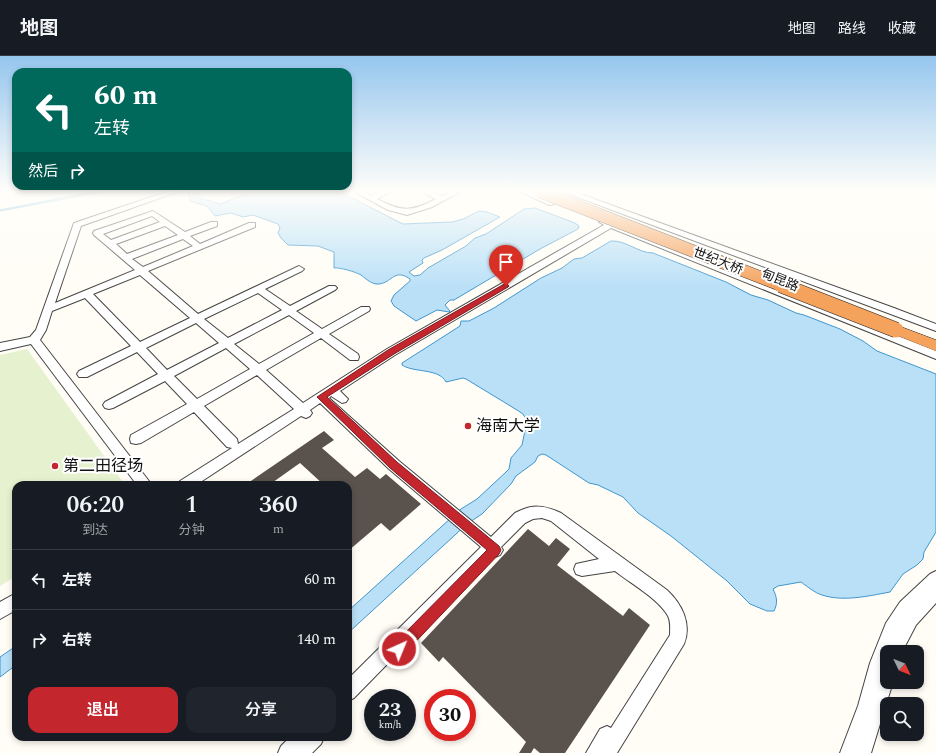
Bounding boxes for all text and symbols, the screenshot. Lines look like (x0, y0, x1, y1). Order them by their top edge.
text: 地图 (20, 14, 58, 43)
text: 地图 (788, 18, 816, 39)
text: 路线 (838, 18, 866, 39)
text: 收藏 (888, 18, 916, 39)
text: 60 m (94, 74, 158, 117)
icon: left (28, 84, 80, 136)
text: 左转 (94, 115, 130, 142)
text: 然后 (28, 160, 58, 183)
icon: right (66, 160, 88, 182)
street label: 世纪大桥 (690, 242, 746, 280)
pin (489, 245, 523, 286)
icon: arrive (495, 251, 517, 273)
street label: 甸昆路 (758, 263, 802, 297)
place label: 海南大学 (476, 414, 540, 438)
marker: 海南大学 (463, 421, 473, 431)
place label: 第二田径场 (63, 454, 143, 478)
marker: 第二田径场 (50, 461, 60, 471)
text: 06:20 (66, 487, 124, 523)
text: 1 (185, 487, 198, 523)
text: 360 (259, 487, 298, 523)
text: m (273, 519, 284, 539)
text: 到达 (82, 520, 108, 540)
text: 分钟 (179, 520, 205, 540)
text: 60 m (304, 568, 336, 591)
icon: left (28, 569, 50, 591)
text: 左转 (62, 569, 92, 592)
text: 140 m (297, 628, 336, 651)
position arrow (378, 628, 420, 670)
icon: right (28, 629, 50, 651)
text: 右转 (62, 629, 92, 652)
north arrow (880, 645, 924, 689)
map controls (880, 645, 924, 741)
button: 退出 (28, 687, 178, 733)
button: 分享 (186, 687, 336, 733)
speed limit sign: 30 (424, 689, 476, 741)
text: 23 (379, 695, 401, 725)
button: search (880, 697, 924, 741)
text: km/h (379, 717, 401, 733)

